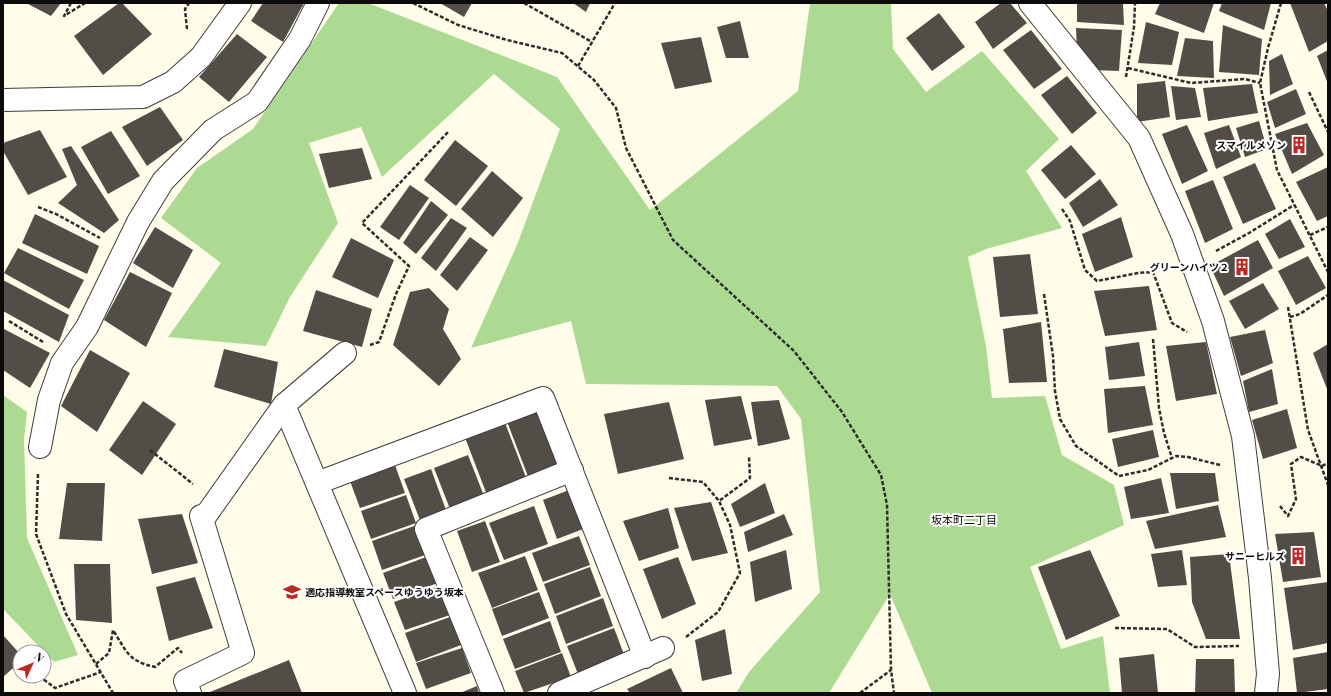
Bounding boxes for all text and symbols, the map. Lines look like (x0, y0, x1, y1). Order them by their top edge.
building icon: スマイルメゾン (1289, 135, 1309, 155)
place label: スマイルメゾン (1216, 138, 1286, 152)
building icon: グリーンハイツ２ (1232, 257, 1252, 277)
place label: グリーンハイツ２ (1150, 260, 1229, 274)
district label: 坂本町二丁目 (931, 512, 997, 527)
building icon: サニーヒルズ (1288, 546, 1308, 566)
place label: サニーヒルズ (1225, 549, 1285, 563)
school or university icon: 適応指導教室スペースゆうゆう坂本 (282, 582, 302, 602)
place label: 適応指導教室スペースゆうゆう坂本 (305, 585, 464, 599)
north arrow (12, 644, 52, 684)
text: N (31, 649, 48, 665)

